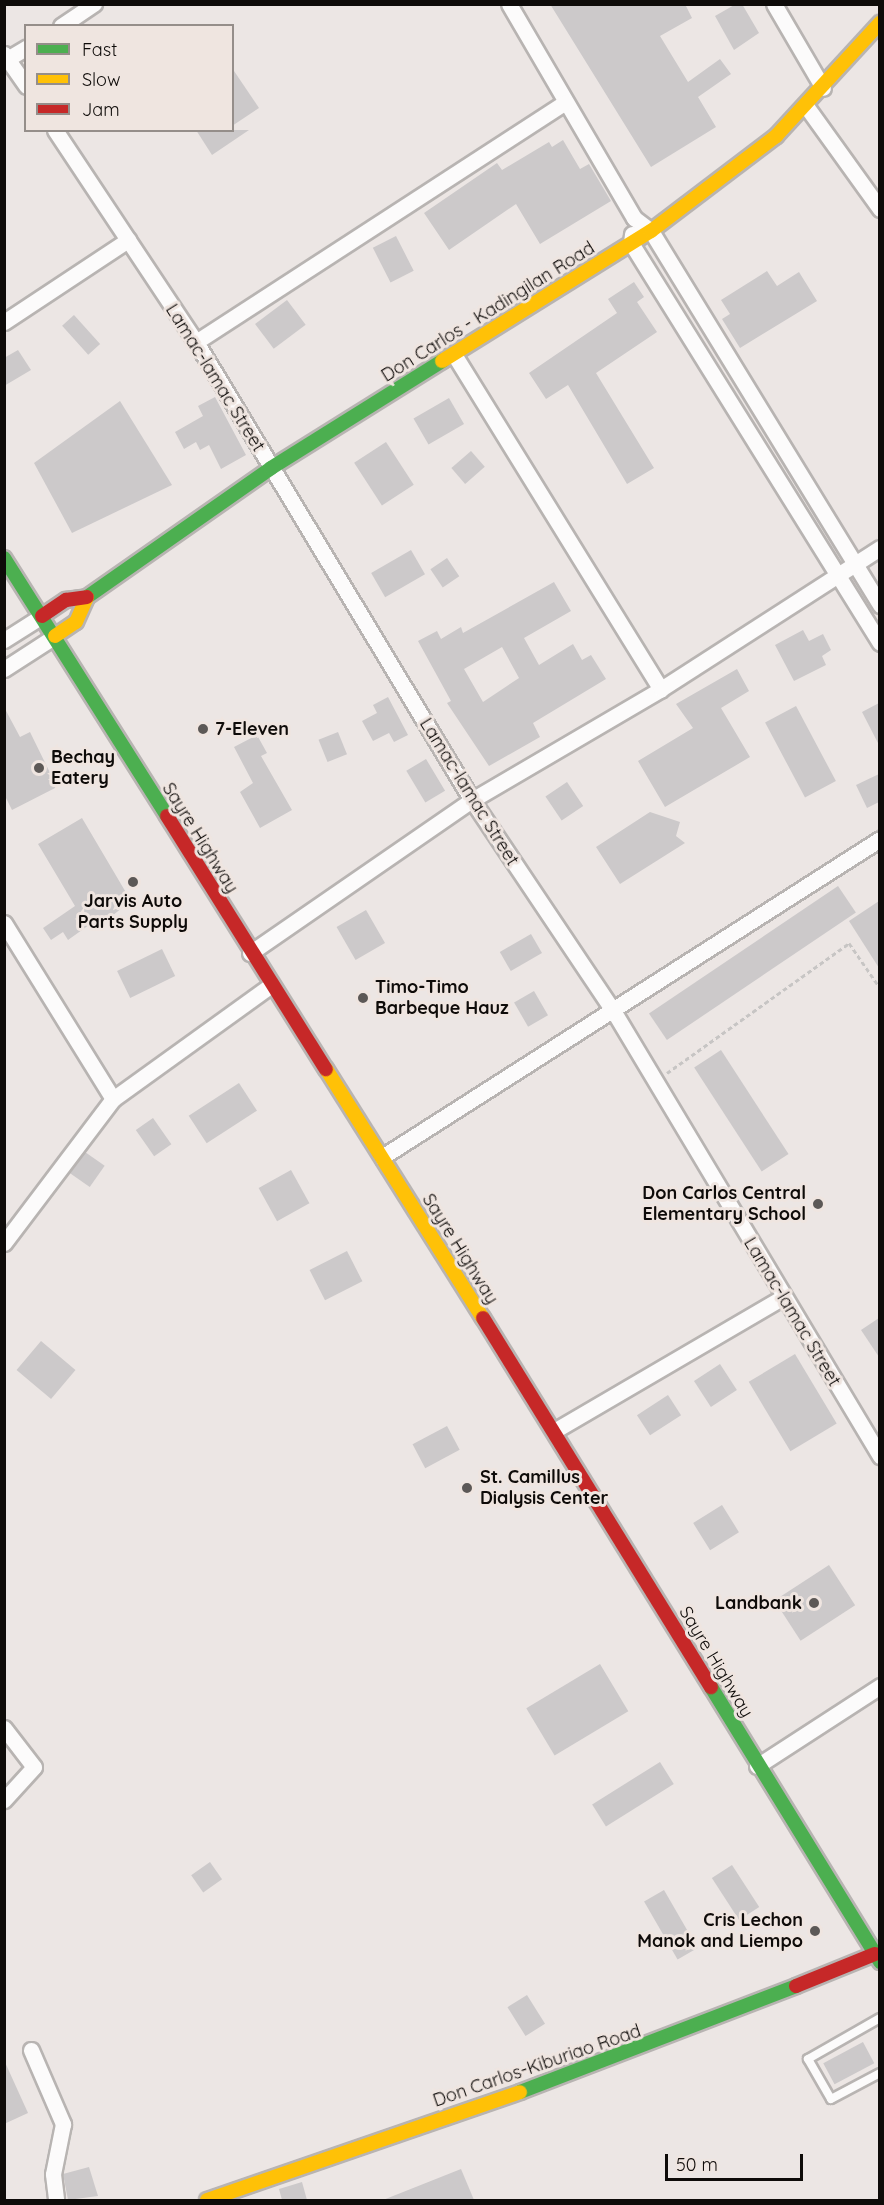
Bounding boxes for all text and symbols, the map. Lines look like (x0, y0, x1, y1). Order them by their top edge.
legend (24, 24, 234, 132)
text: Fast (82, 38, 117, 61)
text: Slow (82, 68, 120, 91)
text: Jam (82, 98, 120, 121)
street label: Don Carlos - Kadingilan Road (377, 237, 599, 387)
street label: Lamac-lamac Street (161, 300, 269, 456)
street label: Lamac-lamac Street (415, 714, 523, 870)
place label: 7-Eleven (215, 718, 289, 740)
marker: 7-Eleven (196, 722, 210, 736)
place label: Bechay Eatery (51, 747, 115, 789)
marker: Bechay Eatery (32, 761, 46, 775)
street label: Sayre Highway (157, 779, 243, 897)
marker: Jarvis Auto Parts Supply (126, 875, 140, 889)
place label: Jarvis Auto Parts Supply (78, 891, 188, 934)
place label: Timo-Timo Barbeque Hauz (375, 977, 509, 1020)
marker: Timo-Timo Barbeque Hauz (356, 991, 370, 1005)
place label: Don Carlos Central Elementary School (642, 1183, 806, 1226)
street label: Sayre Highway (417, 1190, 503, 1308)
marker: Don Carlos Central Elementary School (811, 1197, 825, 1211)
street label: Lamac-lamac Street (739, 1234, 845, 1390)
place label: St. Camillus Dialysis Center (480, 1467, 608, 1510)
marker: St. Camillus Dialysis Center (458, 1479, 476, 1497)
place label: Landbank (715, 1592, 802, 1614)
marker: Landbank (807, 1596, 821, 1610)
street label: Sayre Highway (674, 1602, 758, 1722)
place label: Cris Lechon Manok and Liempo (637, 1910, 803, 1952)
marker: Cris Lechon Manok and Liempo (808, 1924, 822, 1938)
street label: Don Carlos-Kiburiao Road (430, 2020, 644, 2112)
scale bar (668, 2142, 806, 2180)
text: 50 m (676, 2153, 718, 2176)

